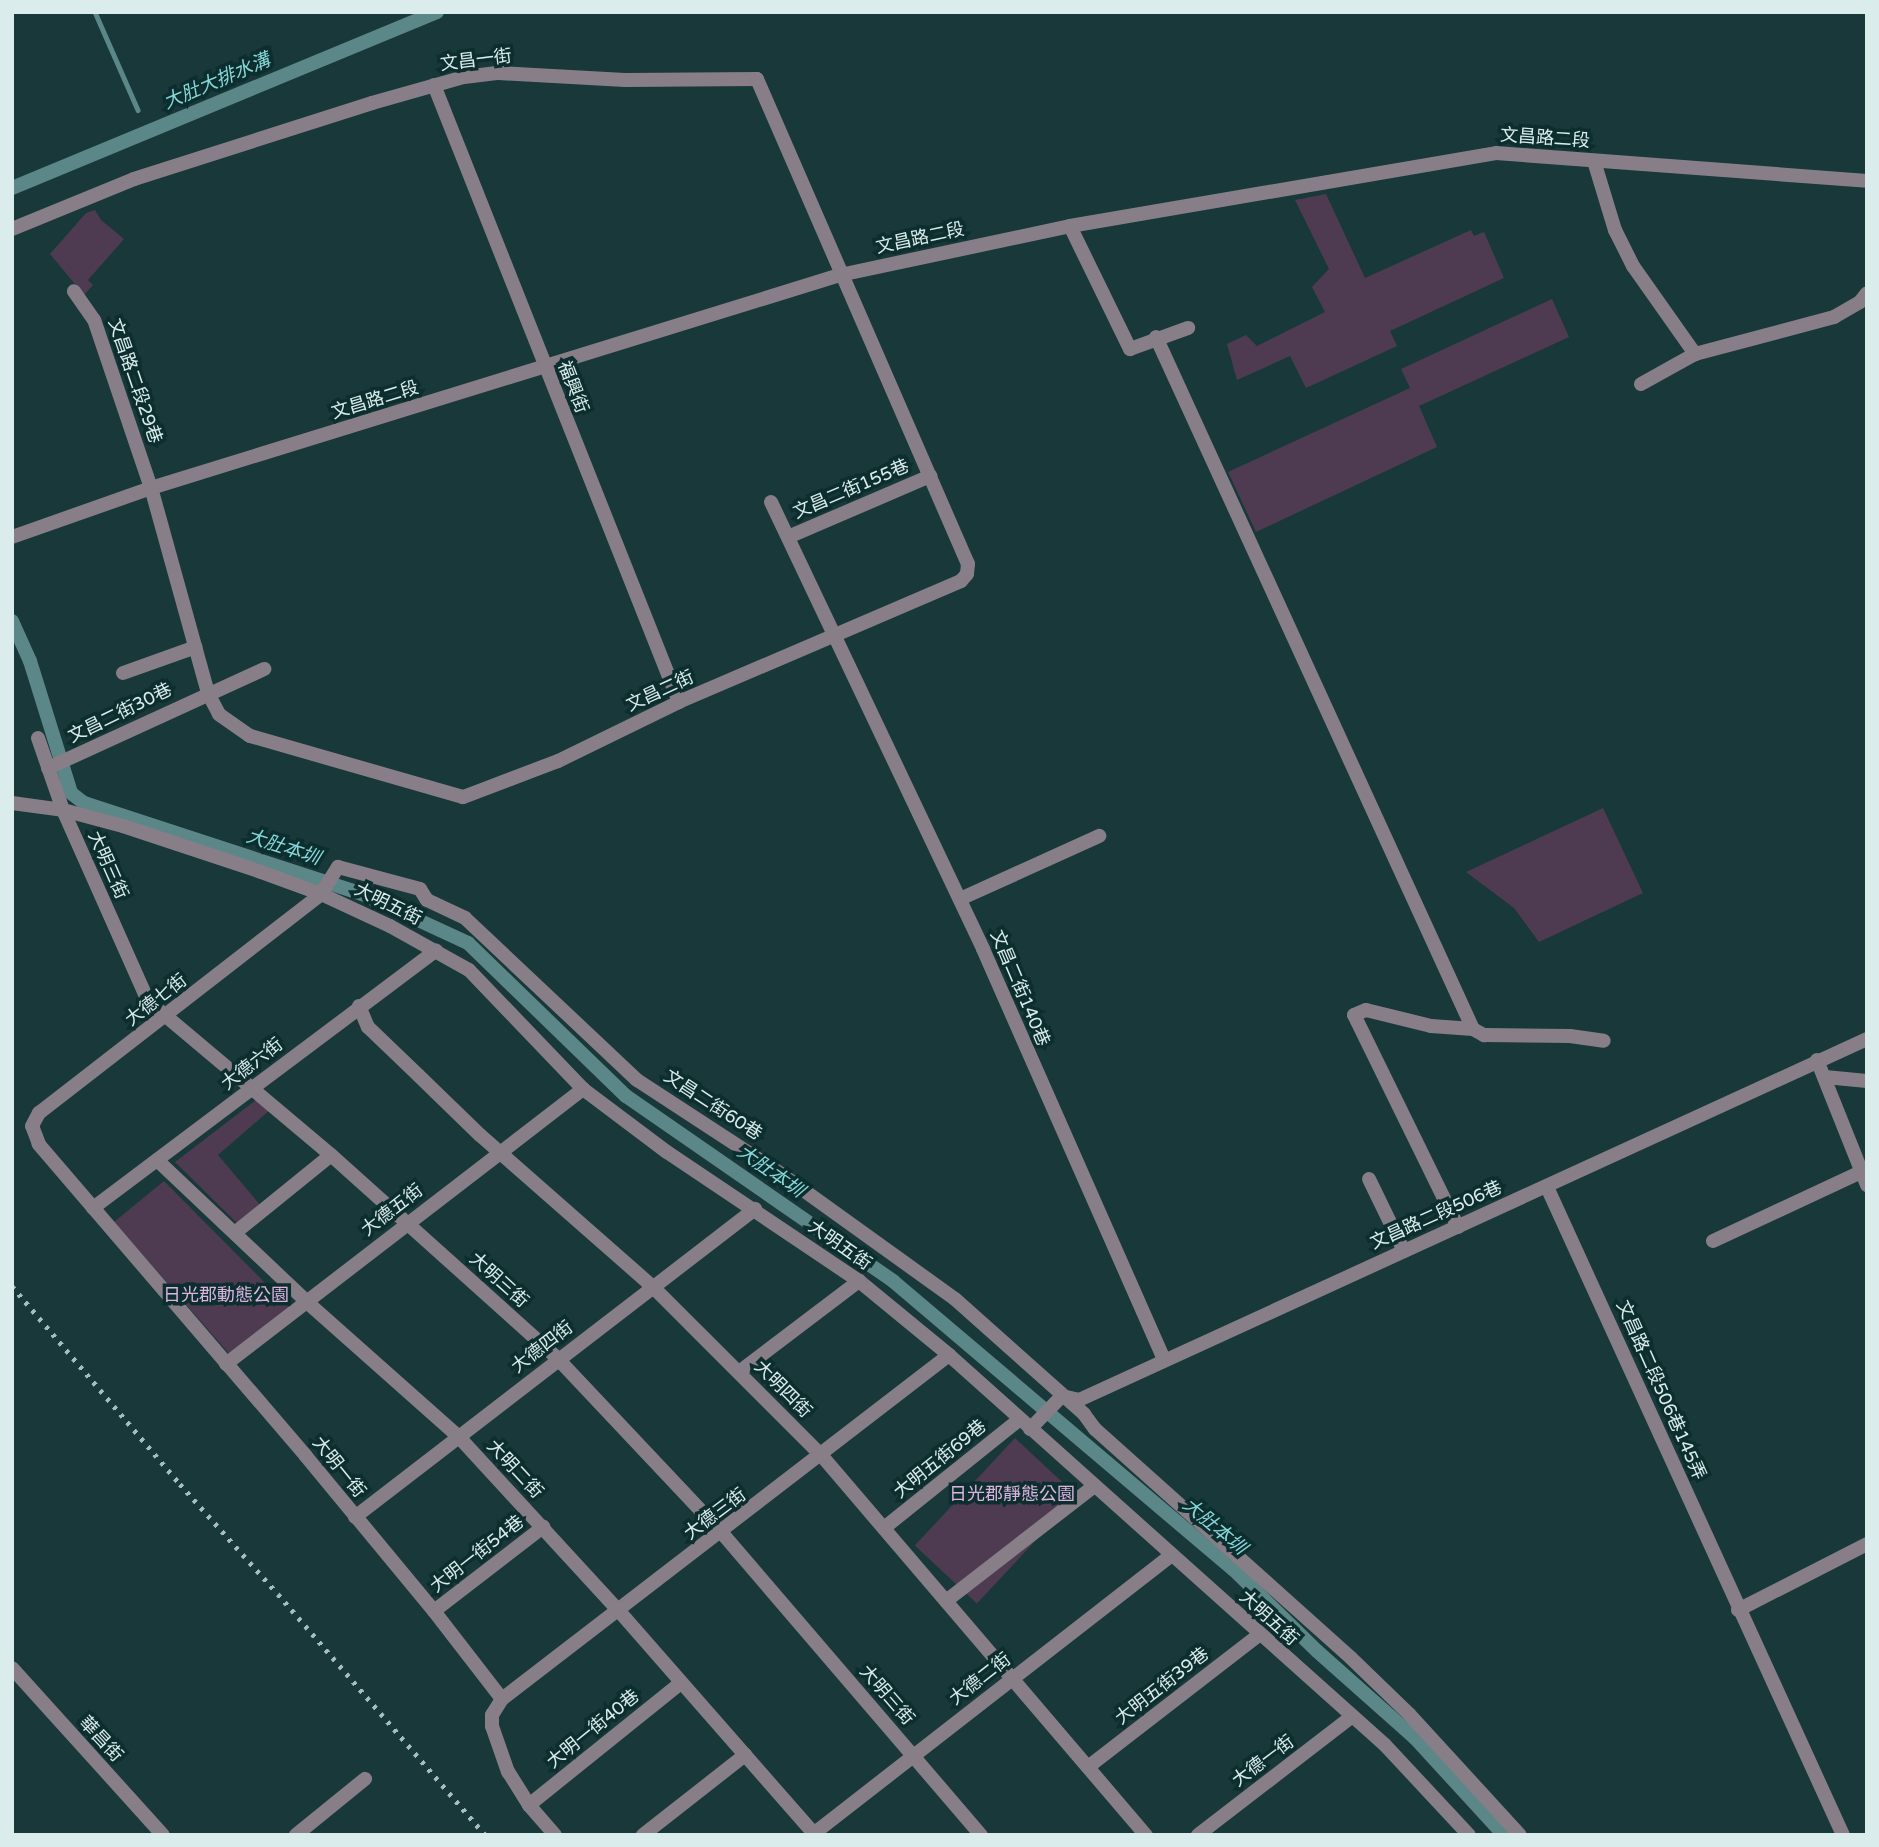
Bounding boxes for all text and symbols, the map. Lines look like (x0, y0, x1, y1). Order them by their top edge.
street label: 文昌一街 (439, 45, 513, 75)
water label: 大肚大排水溝 (160, 49, 274, 115)
street label: 文昌路二段 (1499, 124, 1591, 152)
street label: 文昌路二段 (874, 218, 966, 258)
street label: 文昌路二段29巷 (104, 316, 166, 446)
street label: 福興街 (553, 358, 593, 416)
street label: 文昌路二段 (329, 377, 421, 423)
street label: 文昌二街155巷 (790, 455, 912, 523)
street label: 文昌二街 (623, 666, 697, 716)
street label: 文昌二街30巷 (65, 679, 175, 747)
water label: 大肚本圳 (243, 825, 323, 871)
street label: 大明三街 (83, 828, 133, 902)
street label: 大明五街 (351, 879, 425, 929)
street label: 文昌二街140巷 (986, 927, 1054, 1049)
street label: 大德七街 (121, 969, 191, 1031)
street label: 大德六街 (217, 1033, 287, 1095)
street label: 文昌二街60巷 (660, 1065, 766, 1145)
water label: 大肚本圳 (732, 1141, 808, 1203)
street label: 文昌路二段506巷 (1367, 1176, 1505, 1254)
street label: 大德五街 (357, 1179, 427, 1241)
street label: 大明五街 (804, 1216, 876, 1274)
street label: 大明三街 (465, 1248, 533, 1312)
park label: 日光郡動態公園 (163, 1284, 289, 1306)
street label: 文昌路二段506巷145弄 (1612, 1297, 1710, 1483)
street label: 大德四街 (507, 1316, 577, 1378)
street label: 大明四街 (750, 1356, 816, 1422)
street label: 大明五街69巷 (889, 1415, 991, 1503)
street label: 大明一街 (308, 1432, 370, 1502)
street label: 大明二街 (483, 1435, 547, 1503)
park label: 日光郡靜態公園 (949, 1483, 1075, 1505)
street label: 大德三街 (680, 1484, 750, 1544)
water label: 大肚本圳 (1178, 1494, 1250, 1560)
street label: 大明一街54巷 (426, 1511, 528, 1597)
street label: 大明五街 (1235, 1586, 1303, 1650)
street label: 大明五街39巷 (1111, 1643, 1213, 1729)
street label: 大德二街 (945, 1648, 1015, 1710)
street label: 大明三街 (855, 1661, 919, 1729)
street label: 大明一街40巷 (542, 1685, 644, 1773)
street label: 華昌街 (75, 1712, 127, 1766)
street label: 大德一街 (1228, 1731, 1298, 1791)

